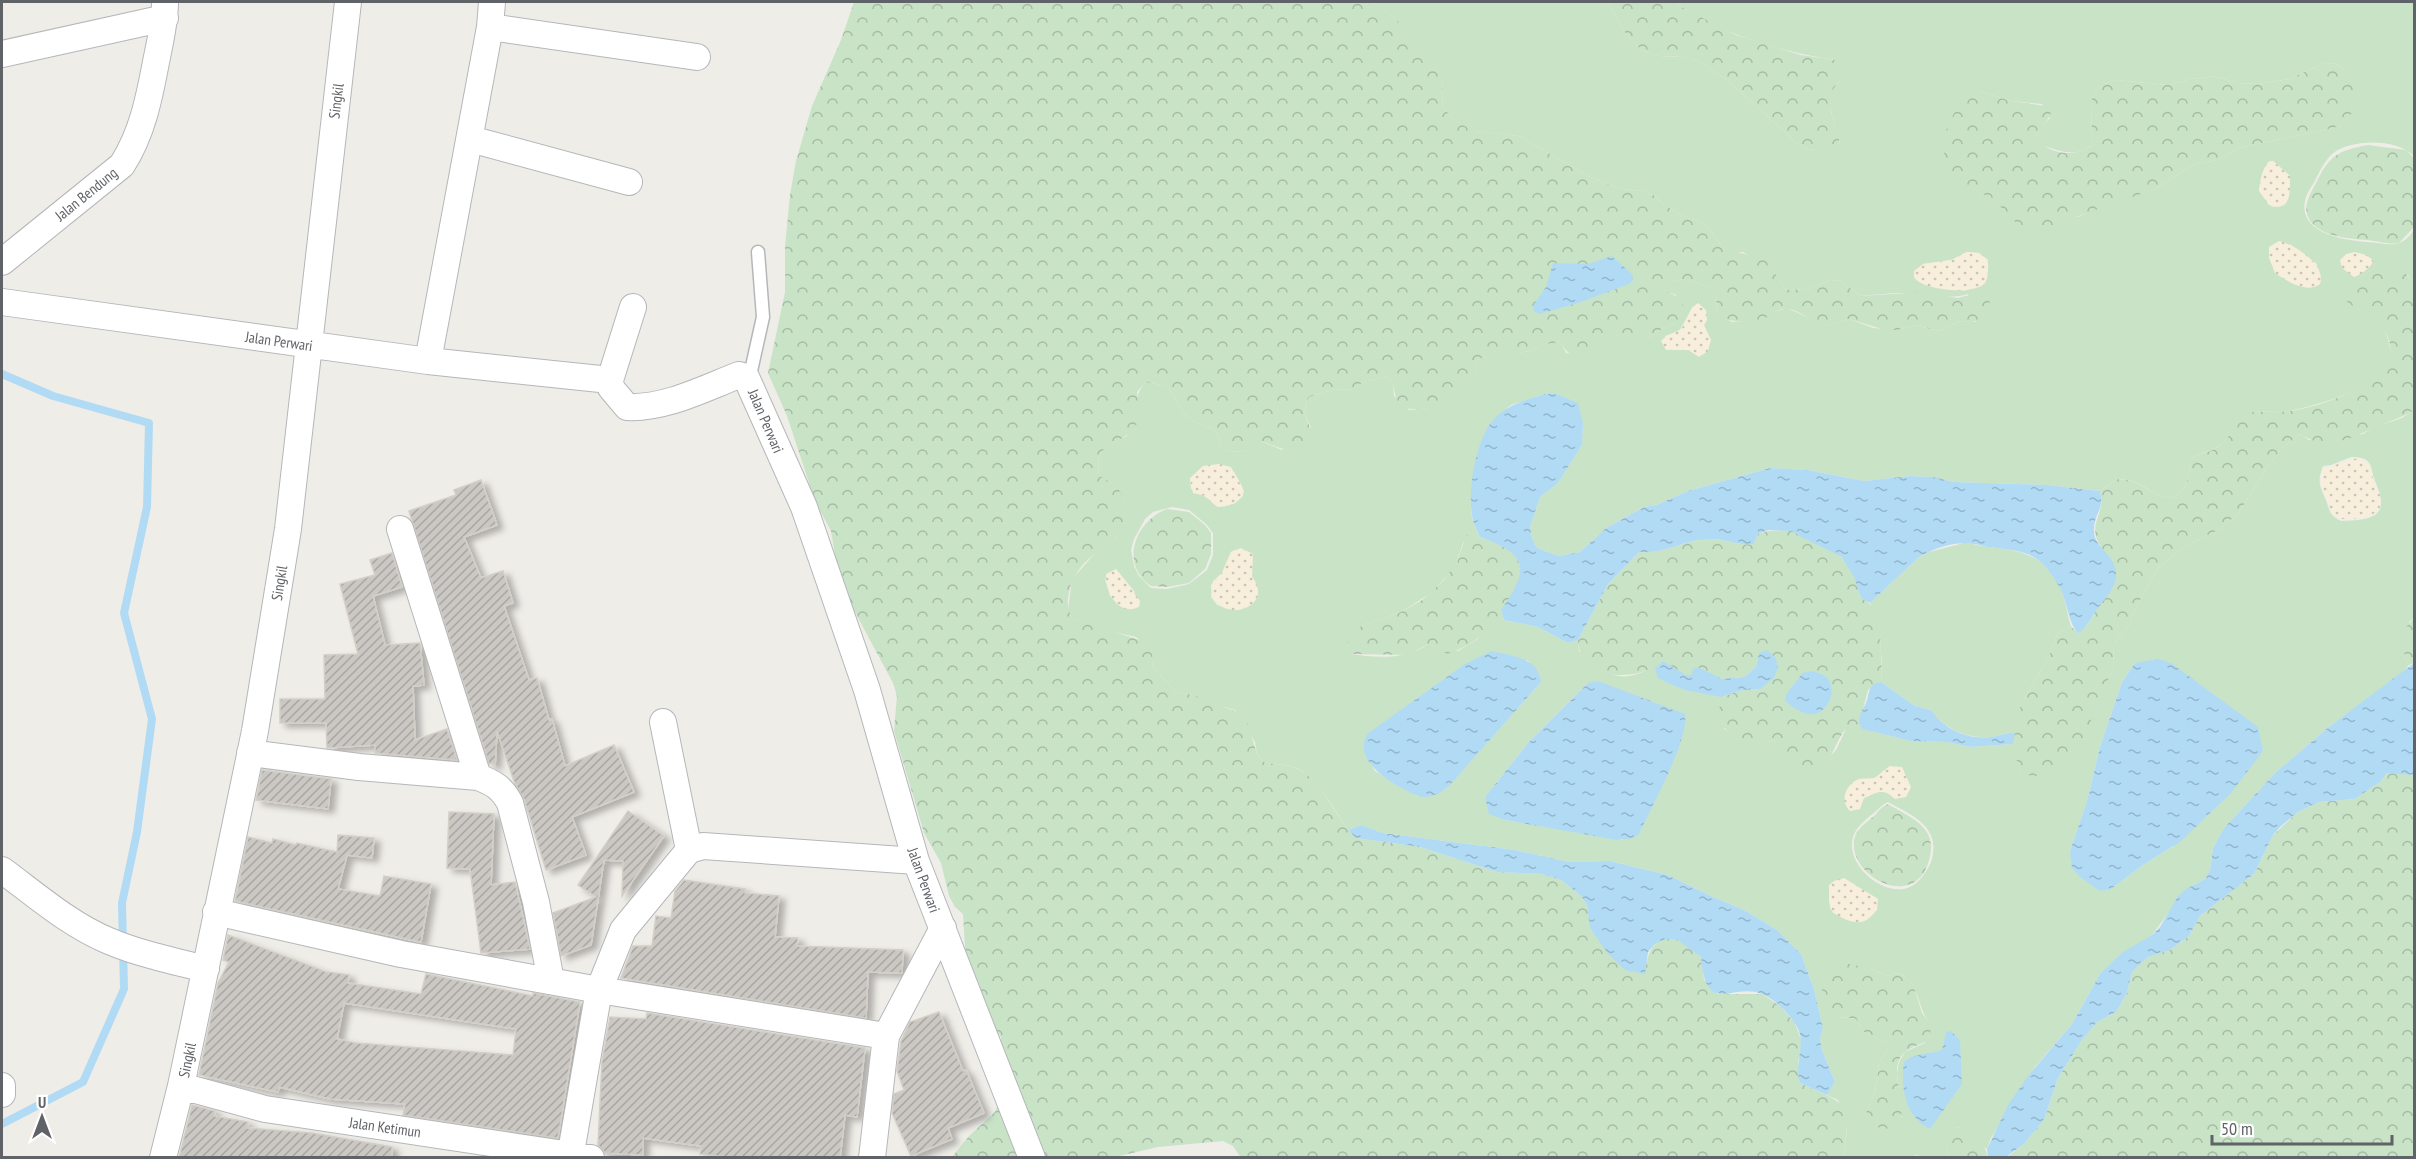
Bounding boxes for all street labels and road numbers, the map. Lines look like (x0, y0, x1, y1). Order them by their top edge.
street label: Singkil (324, 82, 348, 120)
street label: Jalan Bendung (50, 163, 121, 226)
street label: Jalan Perwari (243, 327, 314, 355)
street label: Jalan Perwari (744, 385, 788, 456)
street label: Singkil (267, 564, 291, 602)
street label: Jalan Perwari (903, 844, 945, 915)
street label: Singkil (174, 1040, 200, 1079)
street label: Jalan Ketimun (347, 1112, 422, 1141)

